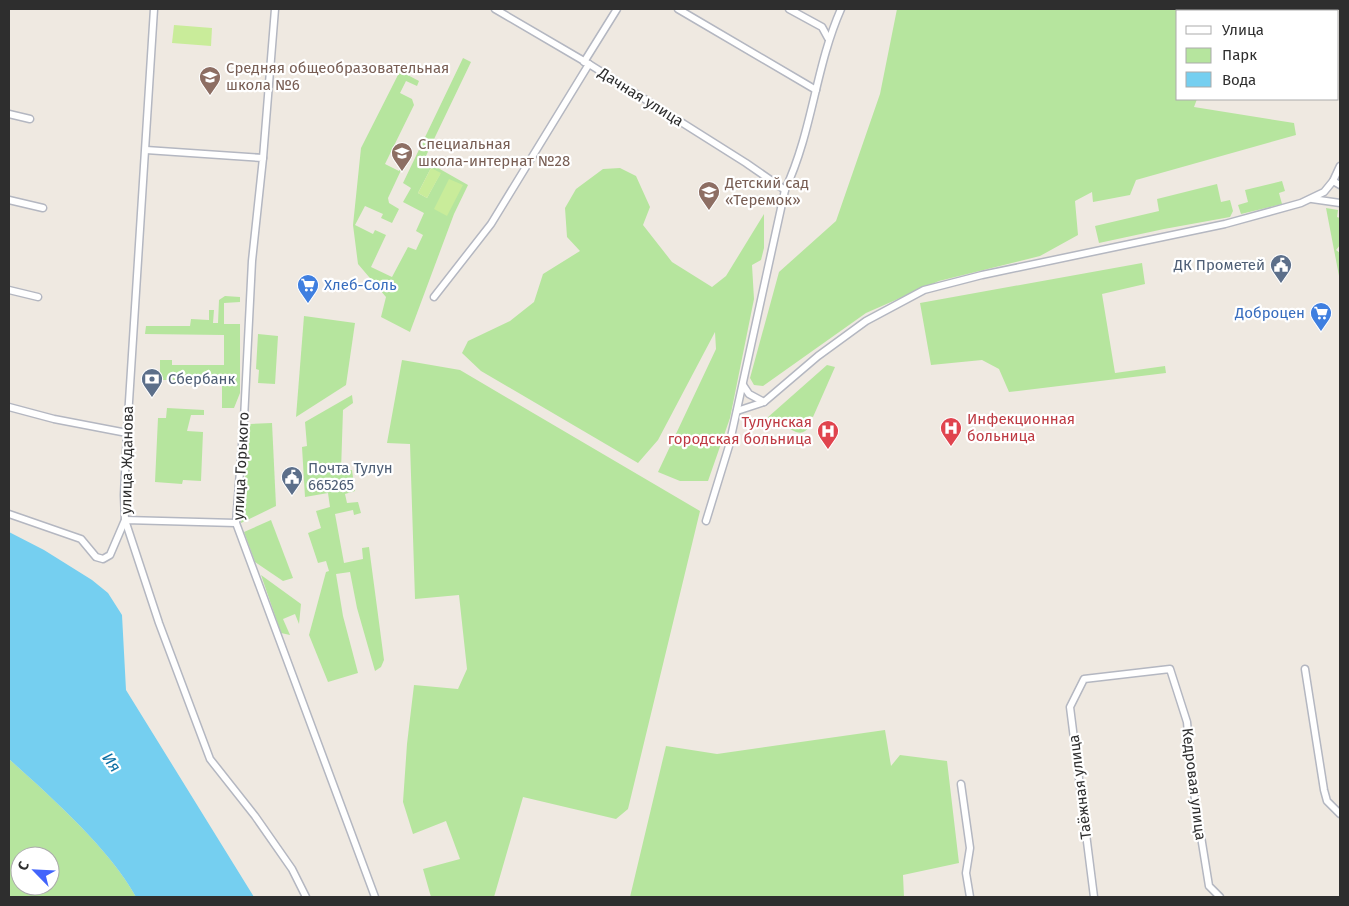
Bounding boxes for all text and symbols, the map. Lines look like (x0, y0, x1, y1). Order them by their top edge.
legend (1176, 10, 1339, 100)
text: Улица (1222, 21, 1264, 39)
text: Парк (1222, 46, 1257, 64)
place label: Средняя общеобразовательная школа №6 (226, 59, 449, 94)
street label: Дачная улица (594, 63, 687, 130)
school or university icon: Средняя общеобразовательная школа №6 (198, 65, 222, 96)
text: Вода (1222, 71, 1256, 89)
place label: Специальная школа-интернат №28 (418, 135, 570, 170)
school or university icon: Специальная школа-интернат №28 (390, 141, 414, 172)
place label: Детский сад «Теремок» (724, 174, 809, 209)
school or university icon: Детский сад «Теремок» (697, 180, 721, 211)
public building icon: ДК Прометей (1269, 253, 1293, 284)
place label: ДК Прометей (1173, 256, 1265, 274)
supermarket icon: Хлеб-Соль (296, 273, 320, 304)
place label: Хлеб-Соль (324, 276, 397, 294)
supermarket icon: Доброцен (1309, 301, 1333, 332)
place label: Доброцен (1234, 304, 1305, 322)
bank icon: Сбербанк (140, 367, 164, 398)
place label: Сбербанк (168, 370, 236, 388)
street label: улица Жданова (117, 405, 137, 515)
place label: Инфекционная больница (967, 410, 1075, 445)
street label: улица Горького (229, 411, 253, 521)
place label: Тулунская городская больница (668, 413, 812, 448)
hospital icon: Инфекционная больница (939, 416, 963, 447)
hospital icon: Тулунская городская больница (816, 419, 840, 450)
place label: Почта Тулун 665265 (308, 459, 393, 494)
public building icon: Почта Тулун 665265 (280, 465, 304, 496)
street label: Кедровая улица (1178, 727, 1210, 841)
street label: Таёжная улица (1065, 734, 1095, 840)
water label: Ия (98, 749, 125, 776)
north arrow (10, 846, 60, 896)
text: С (14, 859, 33, 873)

